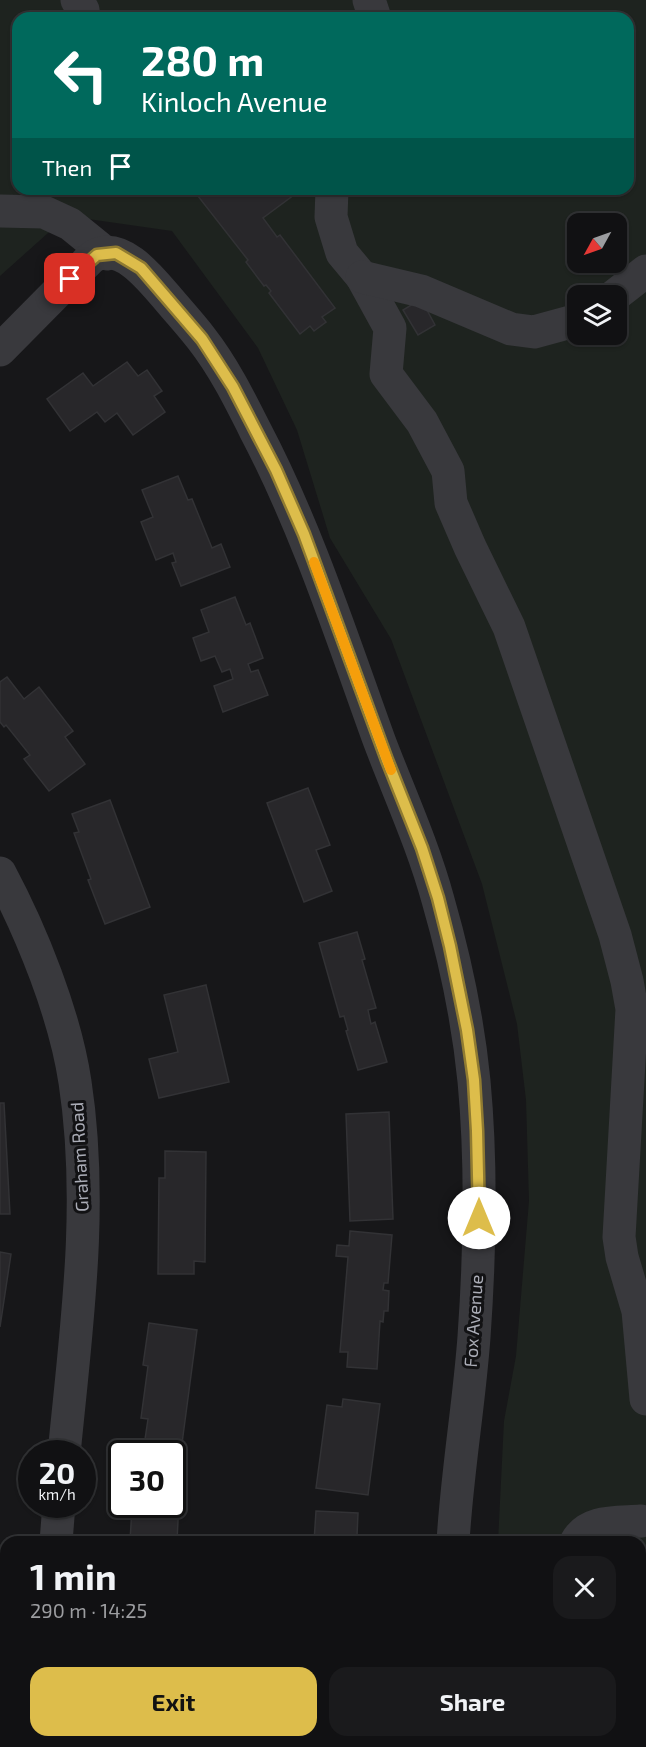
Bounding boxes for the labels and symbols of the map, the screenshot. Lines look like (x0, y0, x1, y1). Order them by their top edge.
north arrow (567, 213, 627, 273)
pin (44, 253, 95, 304)
street label: Graham Road (65, 1102, 93, 1213)
position arrow (447, 1186, 511, 1250)
street label: Fox Avenue (459, 1274, 487, 1368)
speed limit sign: 30 (108, 1440, 186, 1518)

